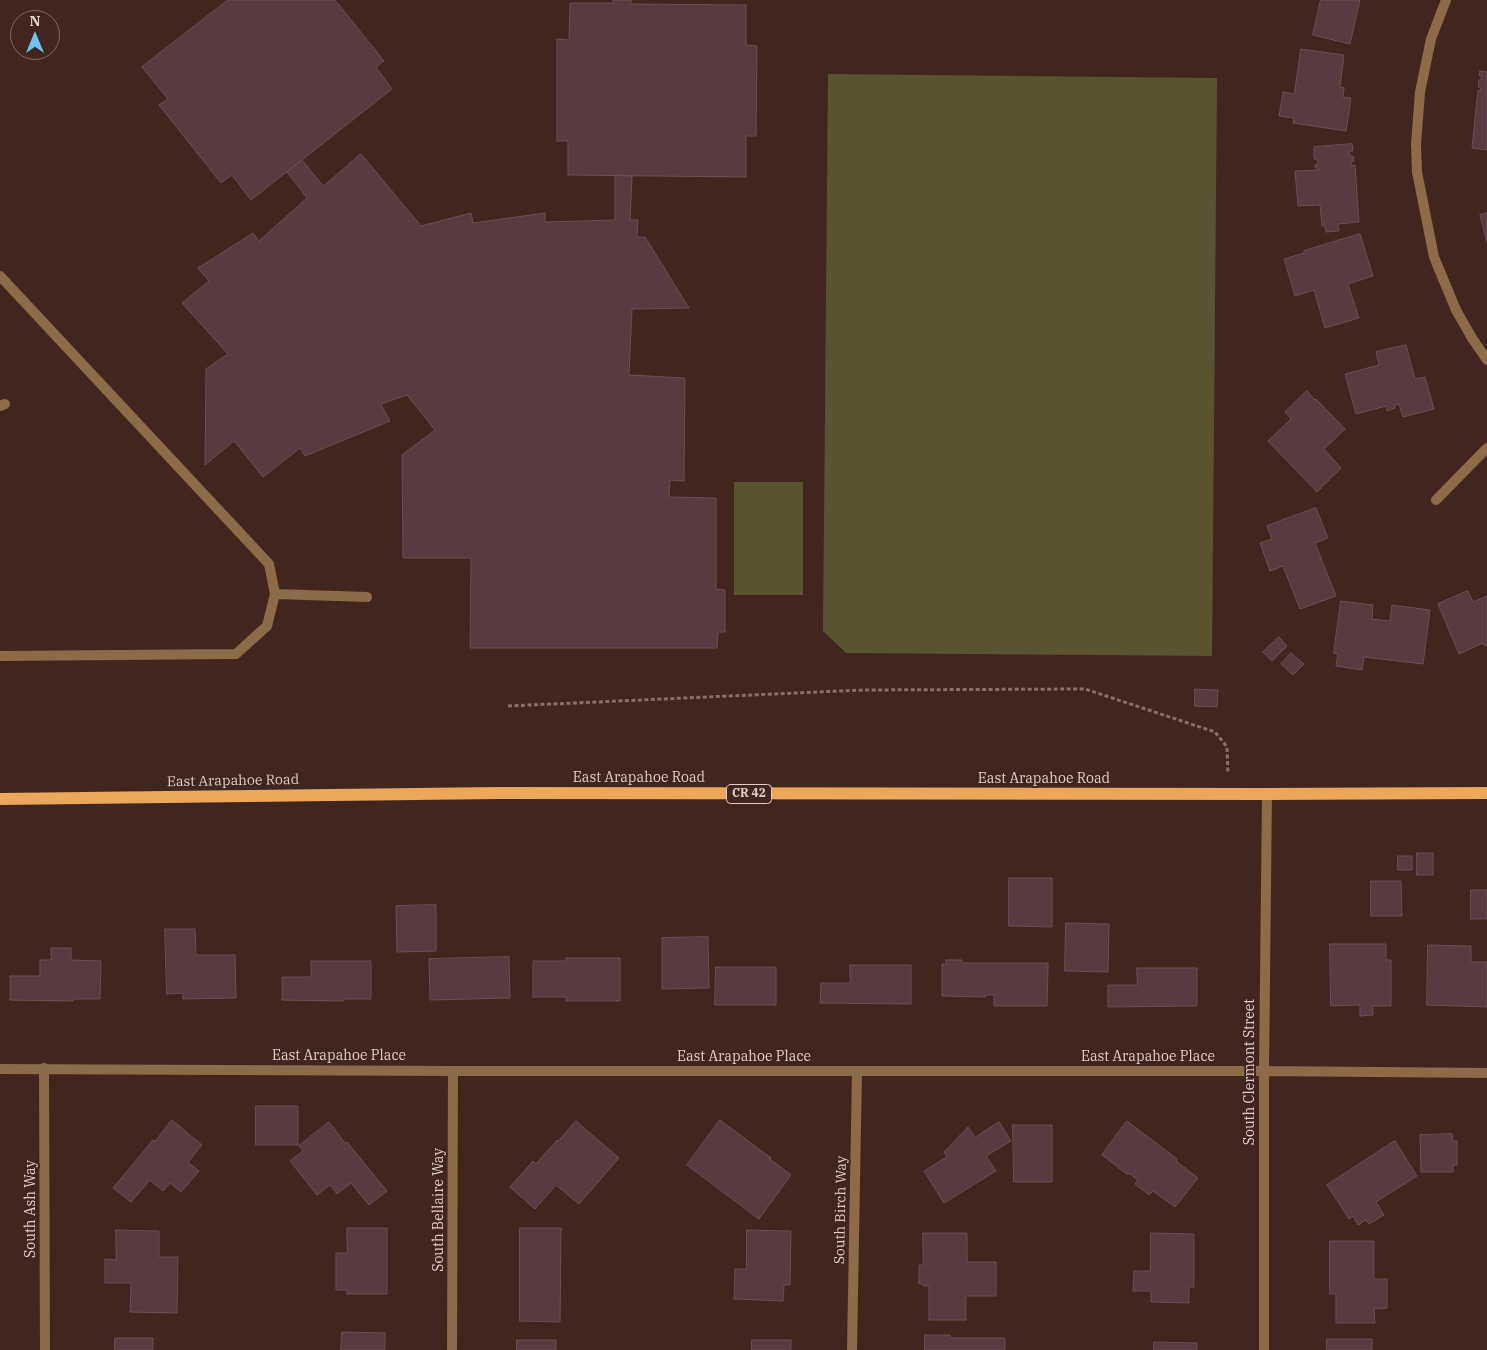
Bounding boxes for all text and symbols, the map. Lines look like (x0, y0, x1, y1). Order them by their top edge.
north arrow (10, 10, 60, 60)
text: N (29, 12, 41, 30)
street label: East Arapahoe Road (573, 770, 705, 786)
street label: East Arapahoe Road (167, 771, 299, 791)
street label: East Arapahoe Road (978, 771, 1110, 787)
road number: CR 42 (726, 784, 772, 804)
street label: South Clermont Street (1242, 999, 1258, 1145)
street label: East Arapahoe Place (272, 1048, 406, 1064)
street label: East Arapahoe Place (677, 1049, 811, 1065)
street label: East Arapahoe Place (1081, 1049, 1215, 1065)
street label: South Bellaire Way (431, 1148, 447, 1272)
street label: South Birch Way (832, 1156, 850, 1264)
street label: South Ash Way (23, 1160, 39, 1258)

